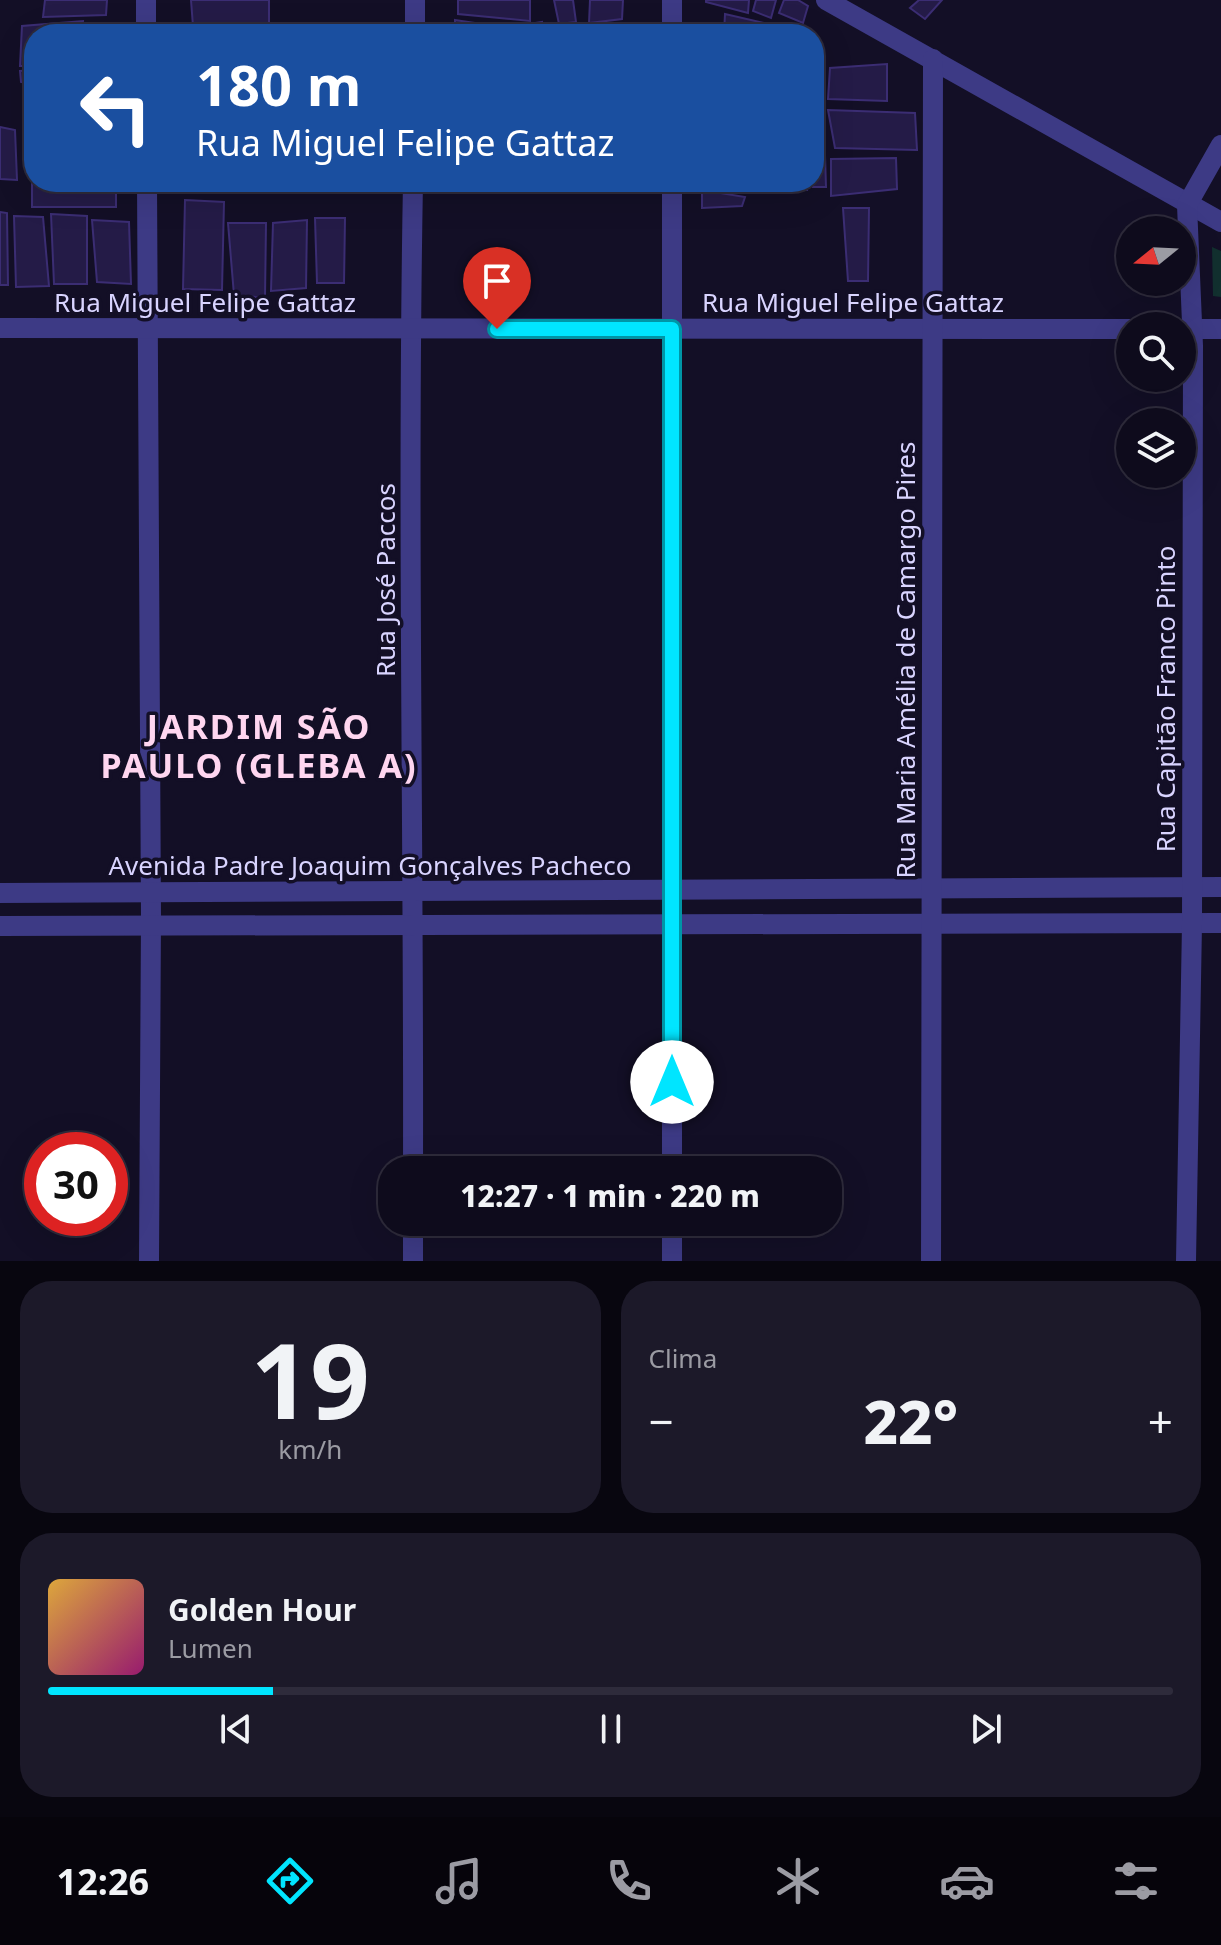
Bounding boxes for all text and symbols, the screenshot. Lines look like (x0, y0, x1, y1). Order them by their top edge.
text: 180 m (196, 46, 361, 122)
icon: left (64, 56, 168, 160)
text: Rua Miguel Felipe Gattaz (196, 118, 614, 167)
north arrow (1116, 216, 1196, 296)
map controls (1116, 216, 1196, 488)
pin (463, 247, 531, 329)
icon: arrive (475, 259, 519, 303)
street label: Rua Miguel Felipe Gattaz (54, 284, 356, 320)
street label: Rua Miguel Felipe Gattaz (702, 284, 1004, 320)
button: search (1116, 312, 1196, 392)
button: layers (1116, 408, 1196, 488)
street label: Rua Maria Amélia de Camargo Pires (887, 442, 923, 878)
street label: Rua José Paccos (367, 483, 403, 677)
street label: Rua Capitão Franco Pinto (1147, 546, 1183, 852)
district label: JARDIM SÃO PAULO (GLEBA A) (101, 703, 417, 788)
street label: Avenida Padre Joaquim Gonçalves Pacheco (108, 847, 632, 883)
position arrow (630, 1040, 714, 1124)
speed limit sign: 30 (24, 1132, 128, 1236)
text: 12:27 · 1 min · 220 m (460, 1175, 760, 1216)
text: 19 (251, 1308, 370, 1449)
text: Clima (649, 1340, 717, 1376)
text: 22° (863, 1380, 958, 1462)
text: − (649, 1391, 674, 1451)
text: + (1148, 1391, 1173, 1451)
text: km/h (278, 1431, 342, 1467)
text: Golden Hour (168, 1589, 356, 1630)
text: Lumen (168, 1630, 253, 1666)
icon: previous (214, 1707, 258, 1751)
icon: pause (589, 1707, 633, 1751)
icon: next (964, 1707, 1008, 1751)
icon: directions (262, 1853, 318, 1909)
icon: music (431, 1853, 487, 1909)
icon: phone (601, 1853, 657, 1909)
icon: climate (770, 1853, 826, 1909)
icon: car (939, 1853, 995, 1909)
icon: filters (1108, 1853, 1164, 1909)
text: 12:26 (57, 1857, 149, 1906)

